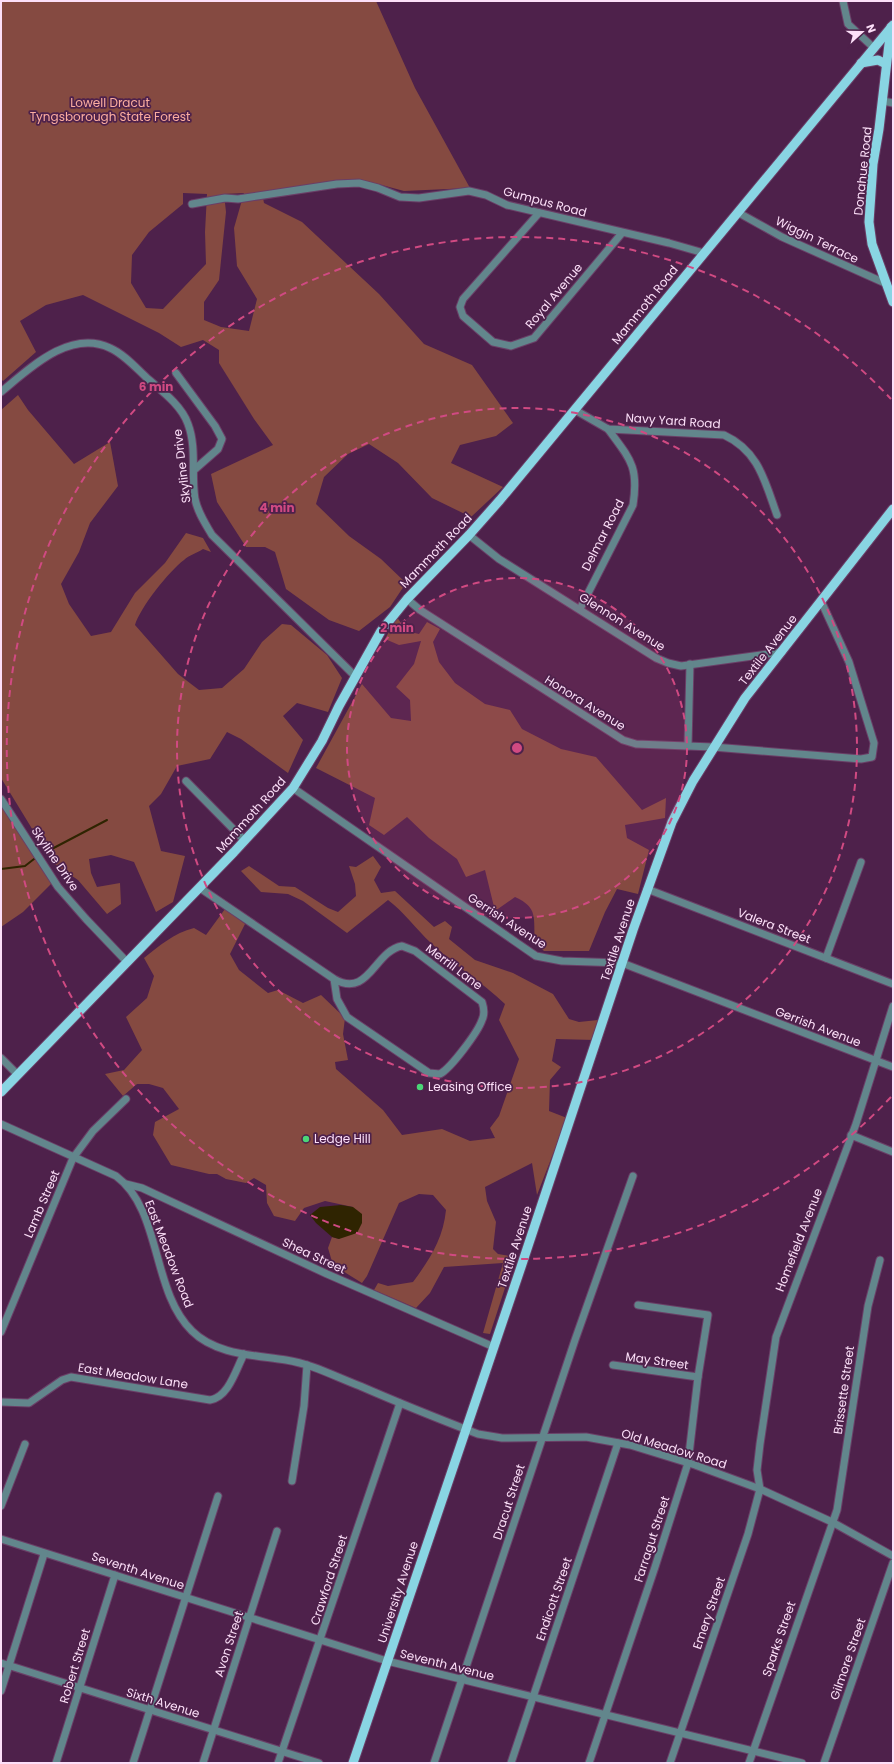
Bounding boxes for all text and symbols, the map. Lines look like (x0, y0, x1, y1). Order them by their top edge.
north arrow (842, 12, 882, 52)
text: N (862, 22, 880, 35)
park label: Lowell Dracut Tyngsborough State Forest (30, 94, 190, 125)
street label: Donahue Road (849, 126, 876, 216)
street label: Gumpus Road (501, 182, 589, 221)
street label: Wiggin Terrace (773, 212, 862, 267)
street label: Royal Avenue (521, 259, 586, 332)
street label: Mammoth Road (607, 262, 682, 348)
text: 6 min (139, 378, 173, 395)
street label: Navy Yard Road (625, 409, 721, 432)
street label: Skyline Drive (169, 428, 194, 504)
street label: Delmar Road (577, 496, 628, 573)
text: 4 min (259, 499, 295, 516)
street label: Mammoth Road (396, 510, 476, 592)
street label: Glennon Avenue (576, 588, 669, 655)
street label: Textile Avenue (735, 611, 801, 689)
text: 2 min (380, 619, 414, 636)
street label: Honora Avenue (542, 671, 629, 734)
centre of rings (510, 741, 524, 755)
street label: Mammoth Road (212, 773, 289, 857)
street label: Skyline Drive (28, 823, 83, 894)
street label: Gerrish Avenue (465, 889, 550, 952)
street label: Textile Avenue (596, 896, 639, 983)
street label: Valera Street (735, 904, 813, 947)
street label: Merrill Lane (422, 940, 486, 994)
street label: Gerrish Avenue (773, 1002, 864, 1051)
place label: Leasing Office (428, 1078, 512, 1095)
marker: Leasing Office (415, 1082, 425, 1092)
place label: Ledge Hill (314, 1130, 371, 1147)
marker: Ledge Hill (301, 1134, 311, 1144)
street label: Lamb Street (20, 1167, 63, 1240)
street label: Homefield Avenue (771, 1186, 826, 1294)
street label: East Meadow Road (141, 1198, 198, 1310)
street label: Textile Avenue (493, 1203, 536, 1290)
street label: Shea Street (280, 1233, 349, 1278)
street label: Brissette Street (829, 1345, 858, 1435)
street label: May Street (624, 1348, 690, 1373)
street label: East Meadow Lane (77, 1358, 189, 1393)
street label: Old Meadow Road (619, 1424, 729, 1473)
street label: Dracut Street (488, 1462, 529, 1542)
street label: Farragut Street (630, 1494, 673, 1584)
street label: Crawford Street (306, 1532, 351, 1627)
street label: University Avenue (373, 1539, 422, 1645)
street label: Seventh Avenue (90, 1548, 187, 1594)
street label: Endicott Street (531, 1555, 576, 1643)
street label: Emery Street (688, 1574, 729, 1651)
street label: Sparks Street (758, 1599, 799, 1679)
street label: Avon Street (210, 1609, 247, 1679)
street label: Gilmore Street (826, 1616, 869, 1702)
street label: Robert Street (55, 1626, 94, 1706)
street label: Seventh Avenue (398, 1645, 496, 1684)
street label: Sixth Avenue (124, 1683, 202, 1722)

